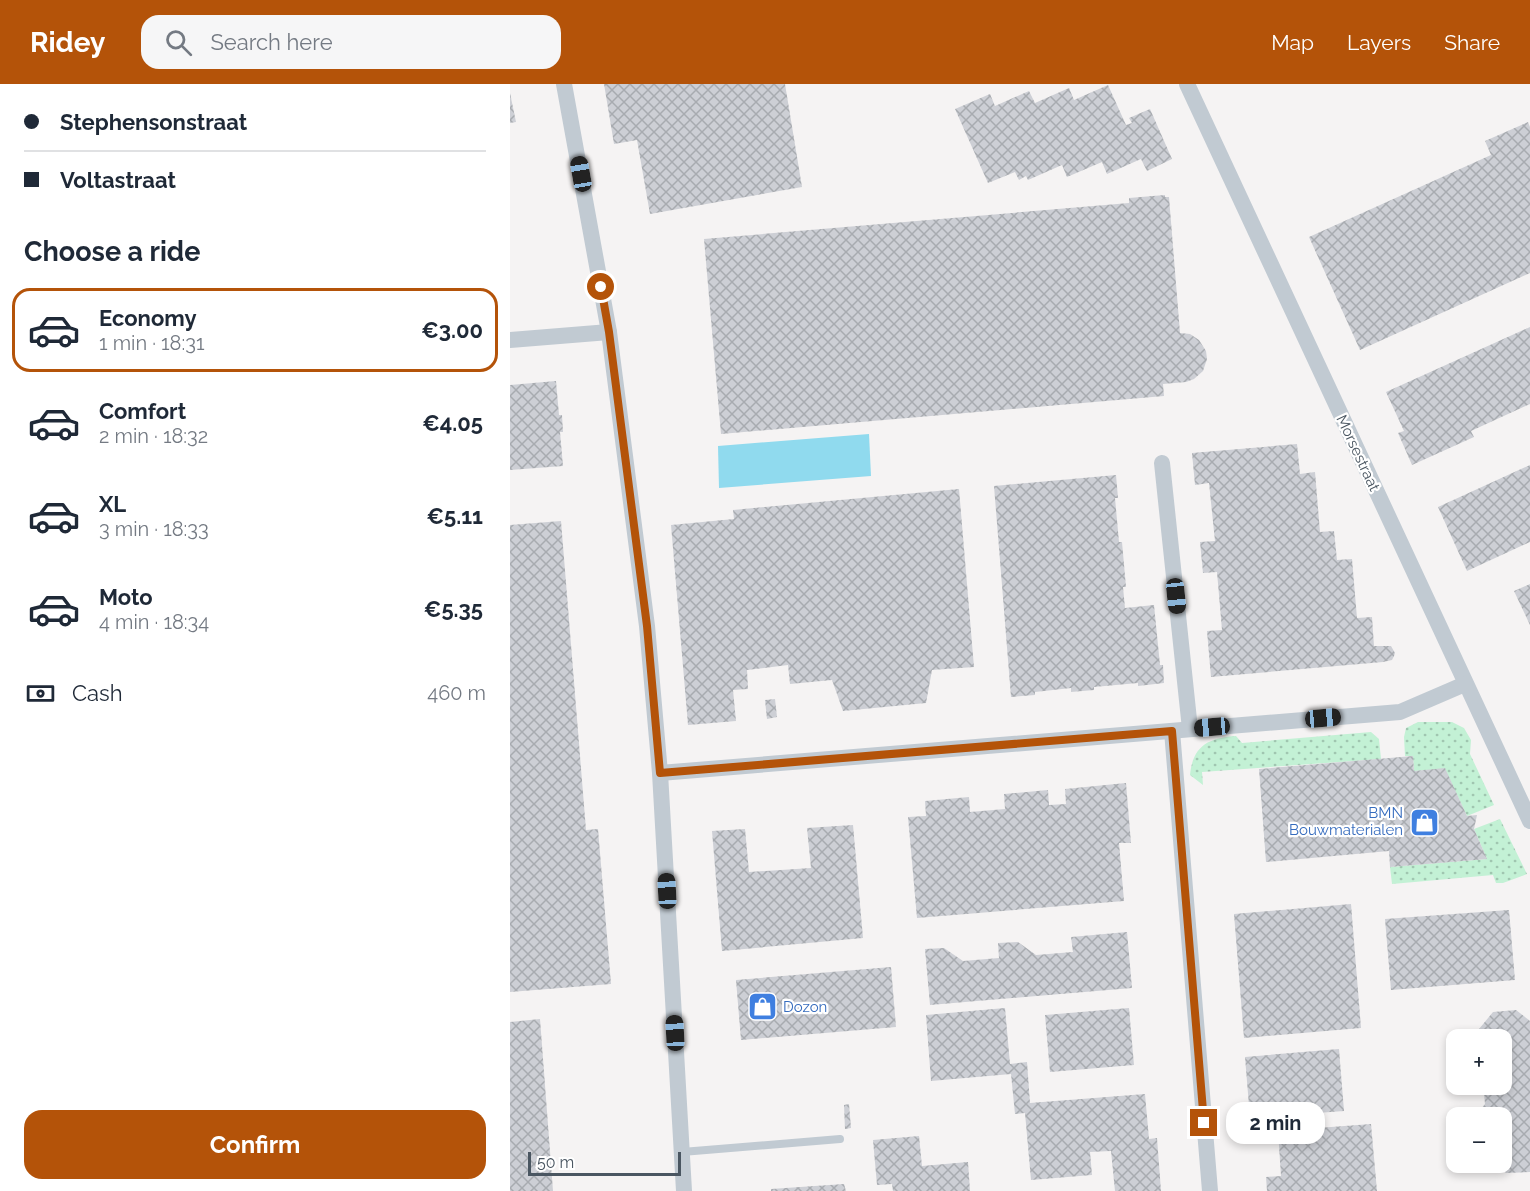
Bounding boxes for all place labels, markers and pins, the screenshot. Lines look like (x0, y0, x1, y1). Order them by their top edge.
place label: BMN Bouwmaterialen (1289, 804, 1403, 839)
shop icon: BMN Bouwmaterialen (1408, 806, 1440, 838)
shop icon: Dozon (746, 991, 778, 1023)
place label: Dozon (783, 998, 827, 1016)

